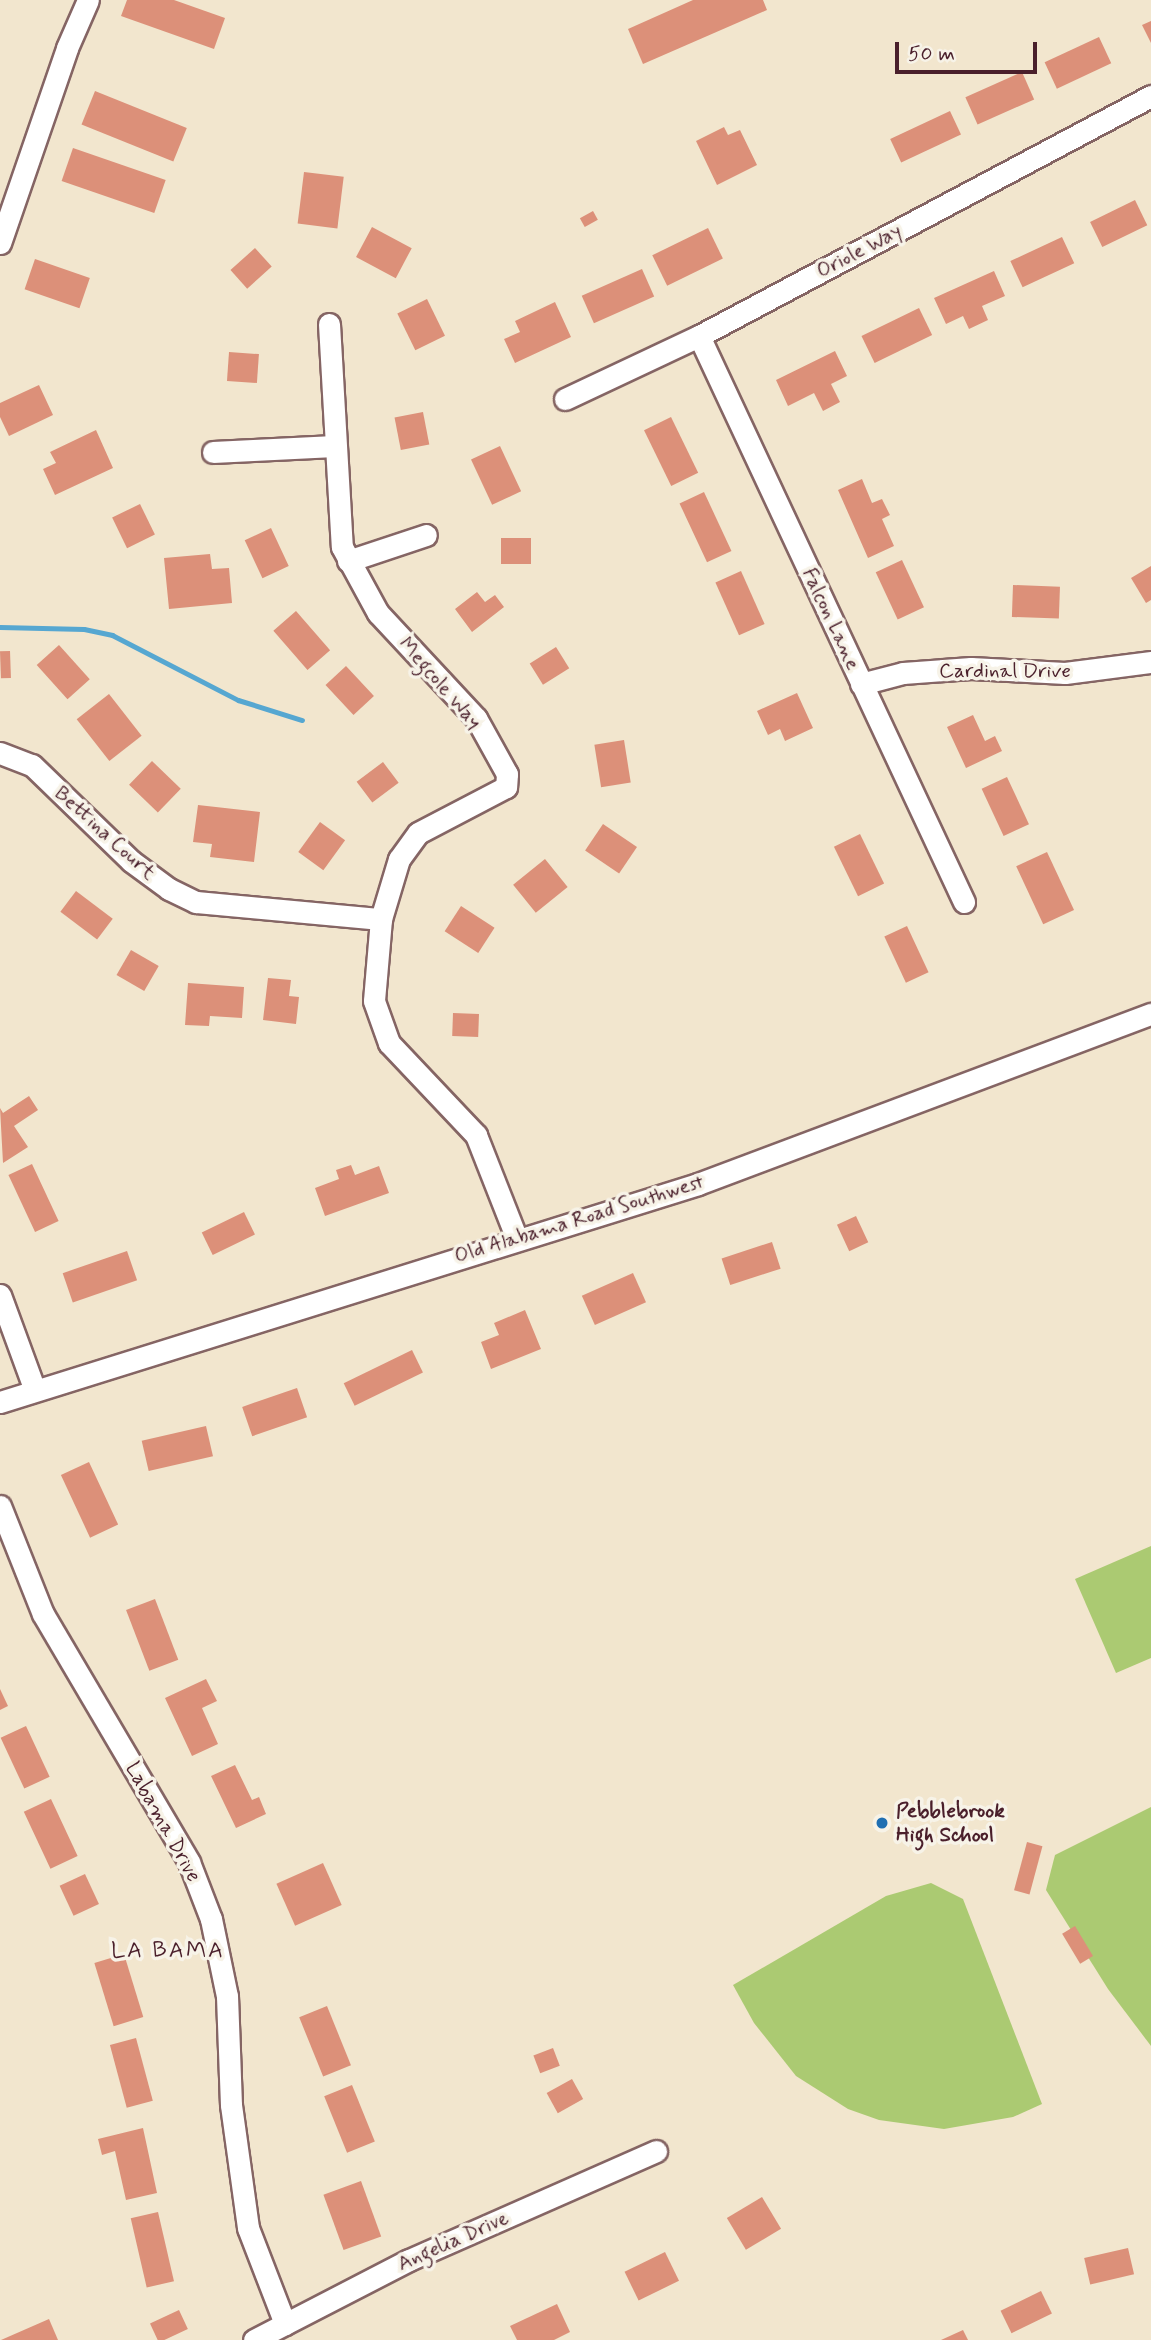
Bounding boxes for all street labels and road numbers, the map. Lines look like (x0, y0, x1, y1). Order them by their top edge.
street label: Oriole Way (810, 217, 908, 285)
street label: Falcon Lane (798, 566, 864, 672)
street label: Megcole Way (392, 631, 488, 735)
street label: Cardinal Drive (940, 658, 1070, 684)
street label: Bettina Court (50, 781, 160, 885)
street label: Old Alabama Road Southwest (450, 1169, 708, 1269)
street label: Labama Drive (120, 1757, 206, 1887)
street label: Angelia Drive (394, 2205, 512, 2277)

